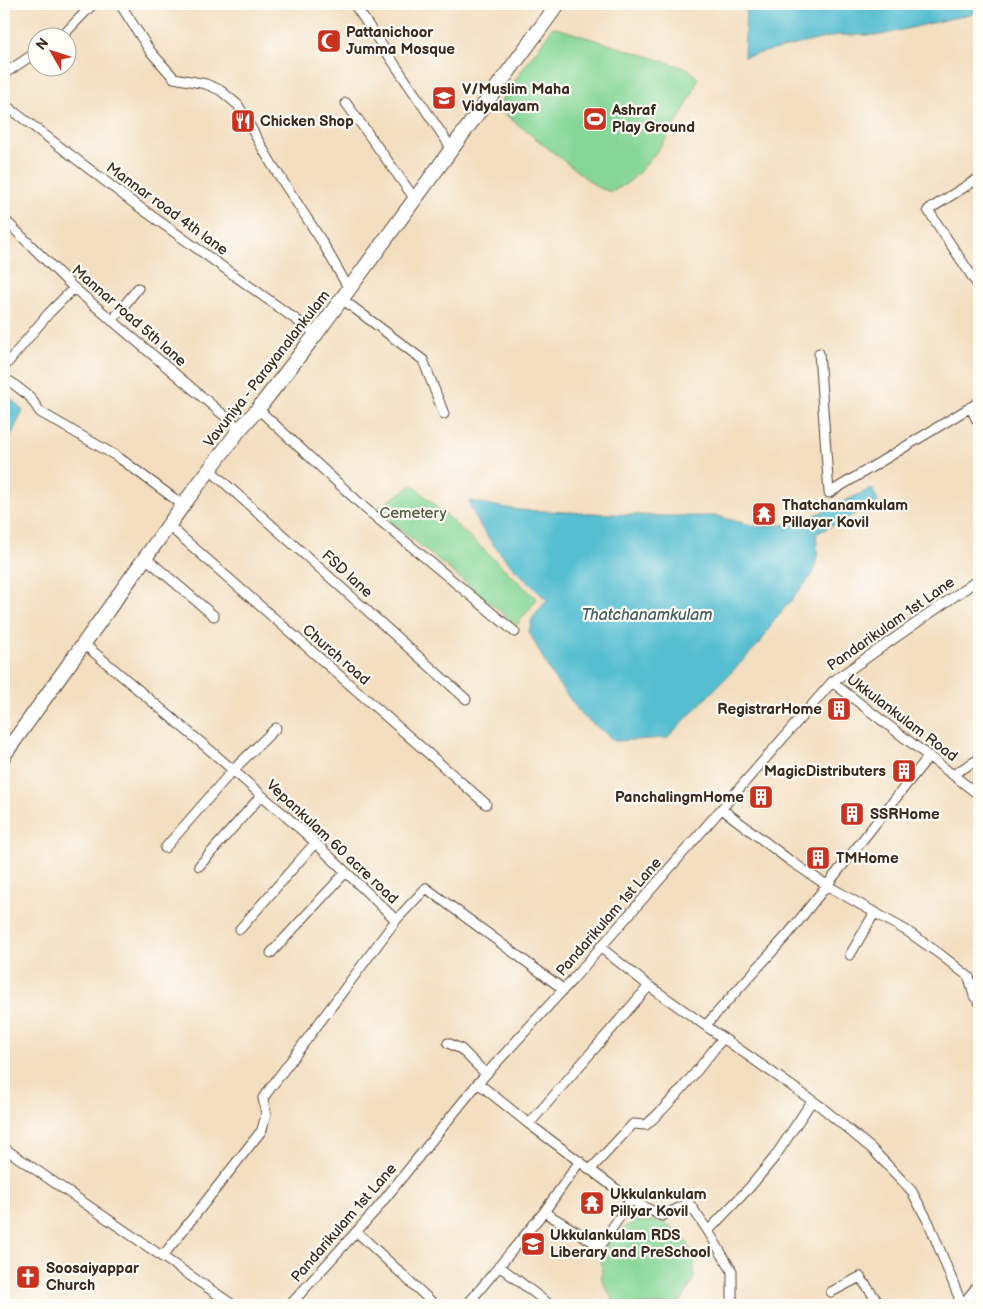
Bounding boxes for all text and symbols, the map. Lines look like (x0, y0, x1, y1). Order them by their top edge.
place label: Pattanichoor Jumma Mosque (346, 23, 455, 59)
north arrow (28, 28, 78, 78)
mosque icon: Pattanichoor Jumma Mosque (316, 28, 342, 54)
text: N (32, 35, 52, 54)
place label: V/Muslim Maha Vidyalayam (462, 80, 570, 116)
school or university icon: V/Muslim Maha Vidyalayam (431, 85, 457, 111)
place label: Ashraf Play Ground (611, 101, 695, 137)
sports icon: Ashraf Play Ground (582, 106, 608, 132)
restaurant icon: Chicken Shop (230, 108, 256, 134)
place label: Chicken Shop (260, 112, 354, 131)
street label: Mannar road 4th lane (102, 158, 232, 260)
street label: Mannar road 5th lane (68, 261, 190, 371)
street label: Vavuniya - Parayanalankulam (200, 287, 334, 451)
place label: Thatchanamkulam Pillayar Kovil (782, 496, 908, 532)
temple icon: Thatchanamkulam Pillayar Kovil (751, 501, 777, 527)
park label: Cemetery (380, 504, 447, 523)
street label: FSD lane (318, 546, 377, 602)
street label: Pandarikulam 1st Lane (823, 573, 959, 675)
water label: Thatchanamkulam (581, 606, 713, 625)
street label: Church road (298, 620, 374, 690)
street label: Ukkulankulam Road (843, 670, 961, 766)
building icon: RegistrarHome (826, 696, 852, 722)
place label: RegistrarHome (717, 700, 822, 719)
building icon: MagicDistributers (891, 758, 917, 784)
place label: MagicDistributers (764, 762, 886, 781)
street label: Vepankulam 60 acre road (262, 776, 402, 908)
building icon: PanchalingmHome (748, 784, 774, 810)
place label: PanchalingmHome (615, 788, 744, 807)
building icon: SSRHome (839, 801, 865, 827)
place label: SSRHome (870, 805, 940, 824)
building icon: TMHome (805, 845, 831, 871)
place label: TMHome (836, 849, 899, 868)
street label: Pandarikulam 1st Lane (552, 854, 666, 980)
street label: Pandarikulam 1st Lane (287, 1160, 401, 1286)
place label: Ukkulankulam Pillyar Kovil (610, 1185, 707, 1221)
temple icon: Ukkulankulam Pillyar Kovil (579, 1190, 605, 1216)
place label: Ukkulankulam RDS Liberary and PreSchool (550, 1226, 711, 1262)
school or university icon: Ukkulankulam RDS Liberary and PreSchool (520, 1231, 546, 1257)
place label: Soosaiyappar Church (46, 1259, 140, 1295)
church icon: Soosaiyappar Church (15, 1264, 41, 1290)

